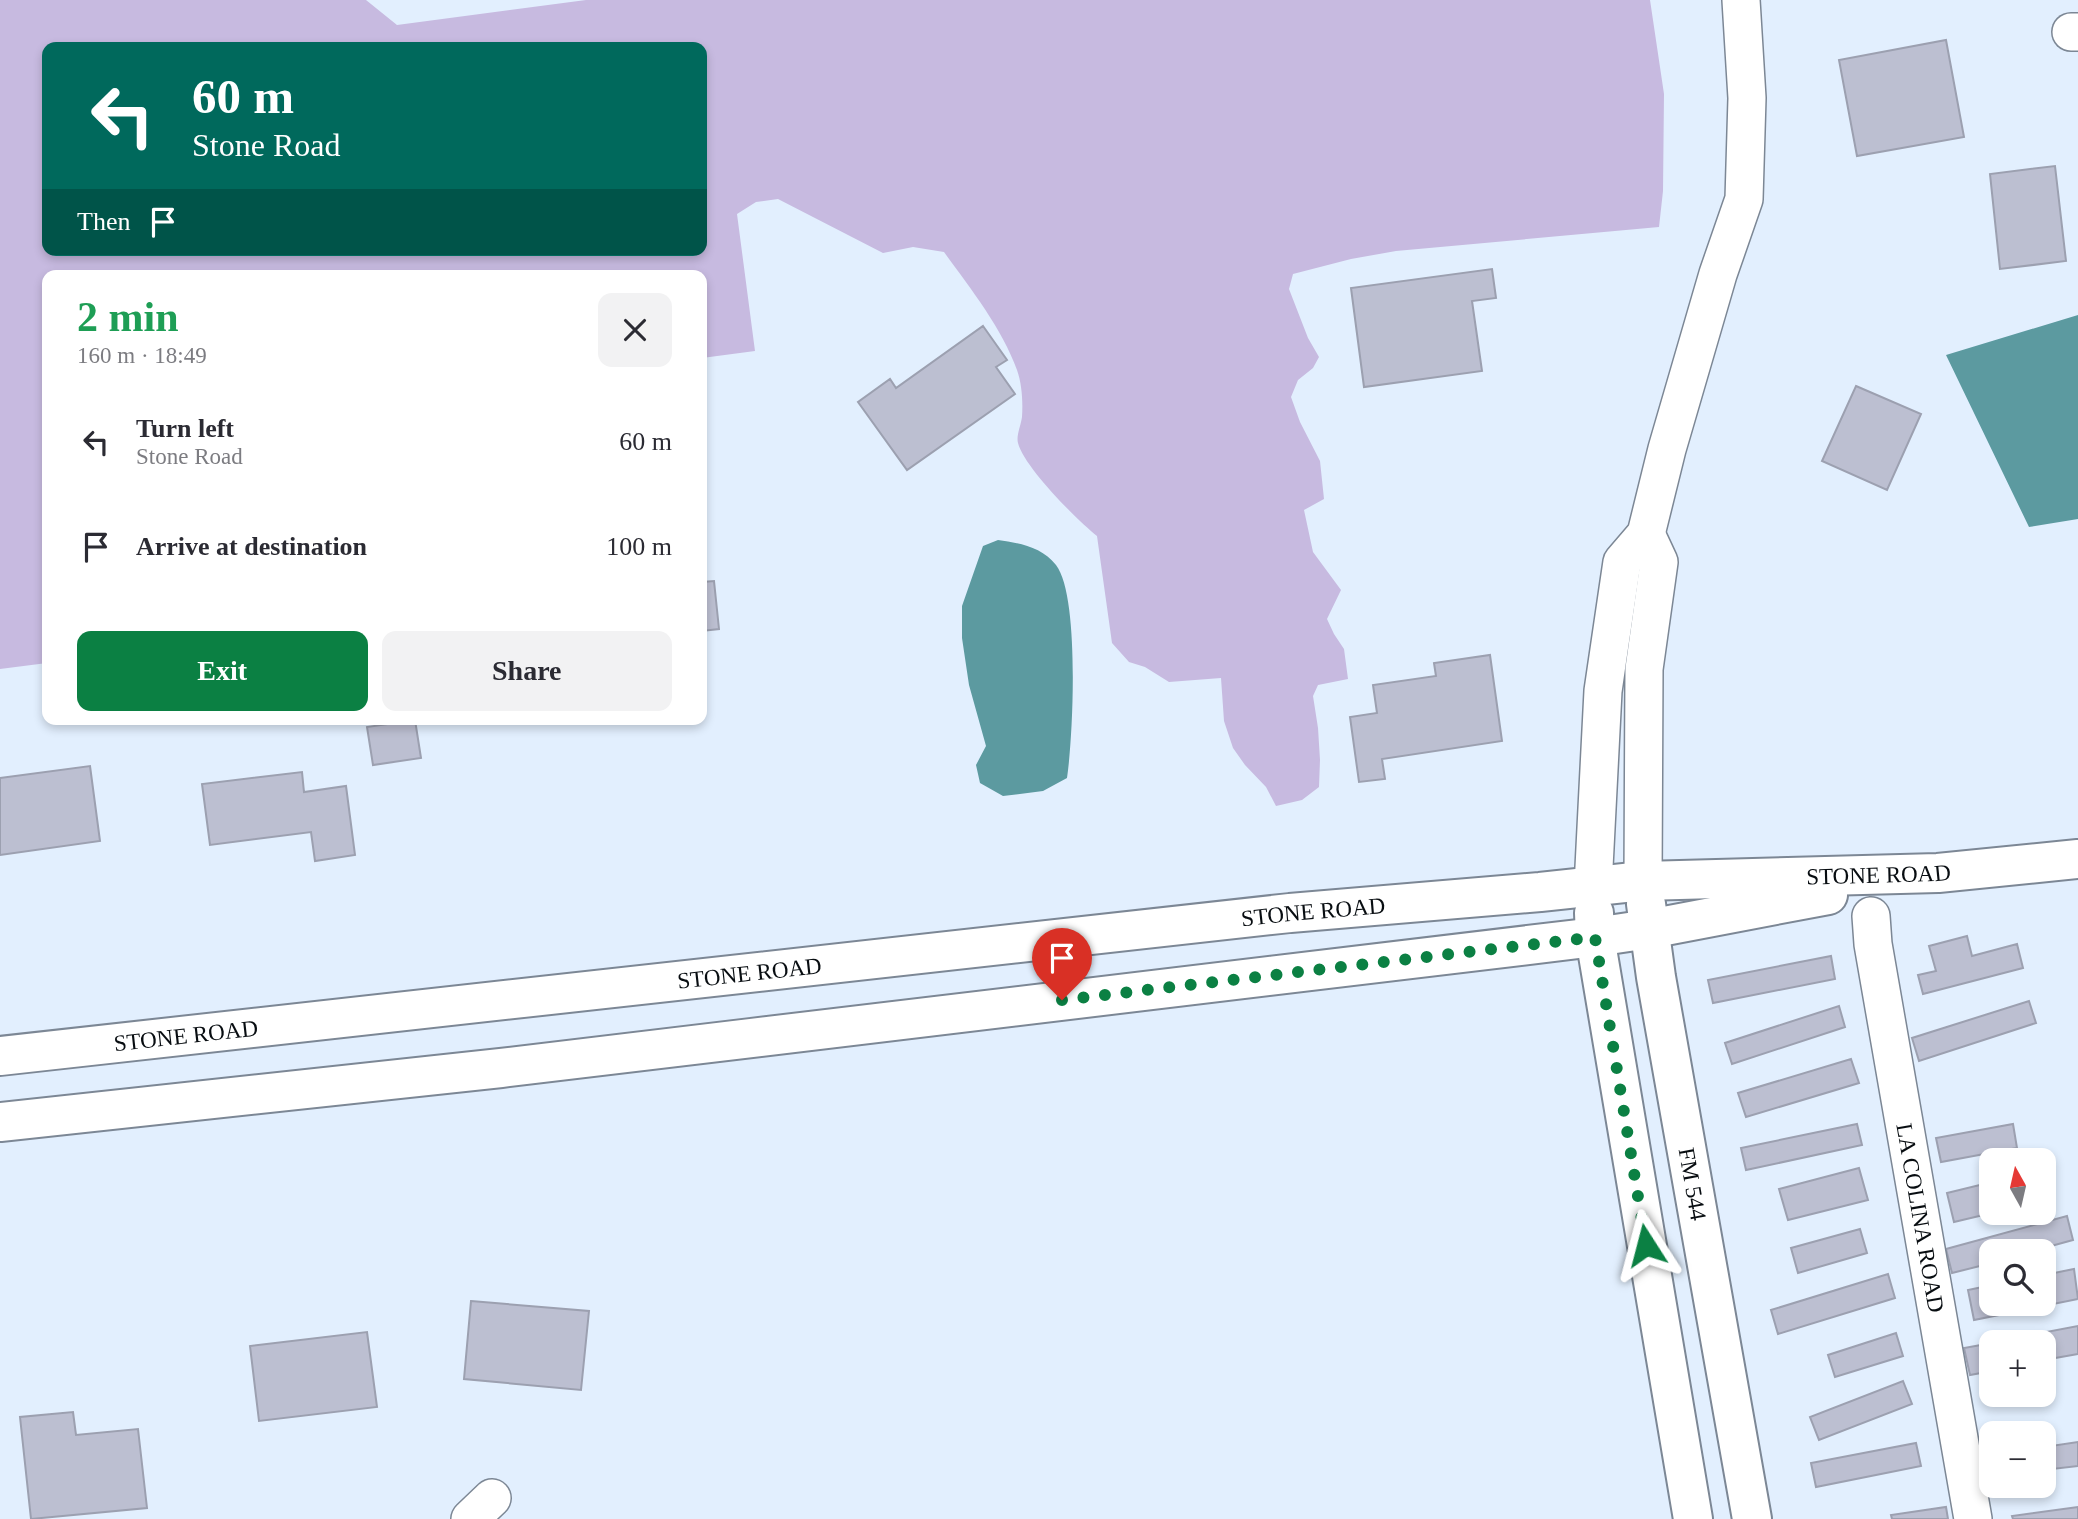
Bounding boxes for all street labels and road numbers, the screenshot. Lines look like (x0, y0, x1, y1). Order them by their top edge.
street label: STONE ROAD (1806, 860, 1952, 890)
street label: STONE ROAD (1240, 893, 1386, 931)
street label: STONE ROAD (676, 953, 823, 994)
street label: STONE ROAD (113, 1015, 259, 1056)
street label: LA COLINA ROAD (1891, 1121, 1949, 1315)
street label: FM 544 (1673, 1146, 1711, 1223)

